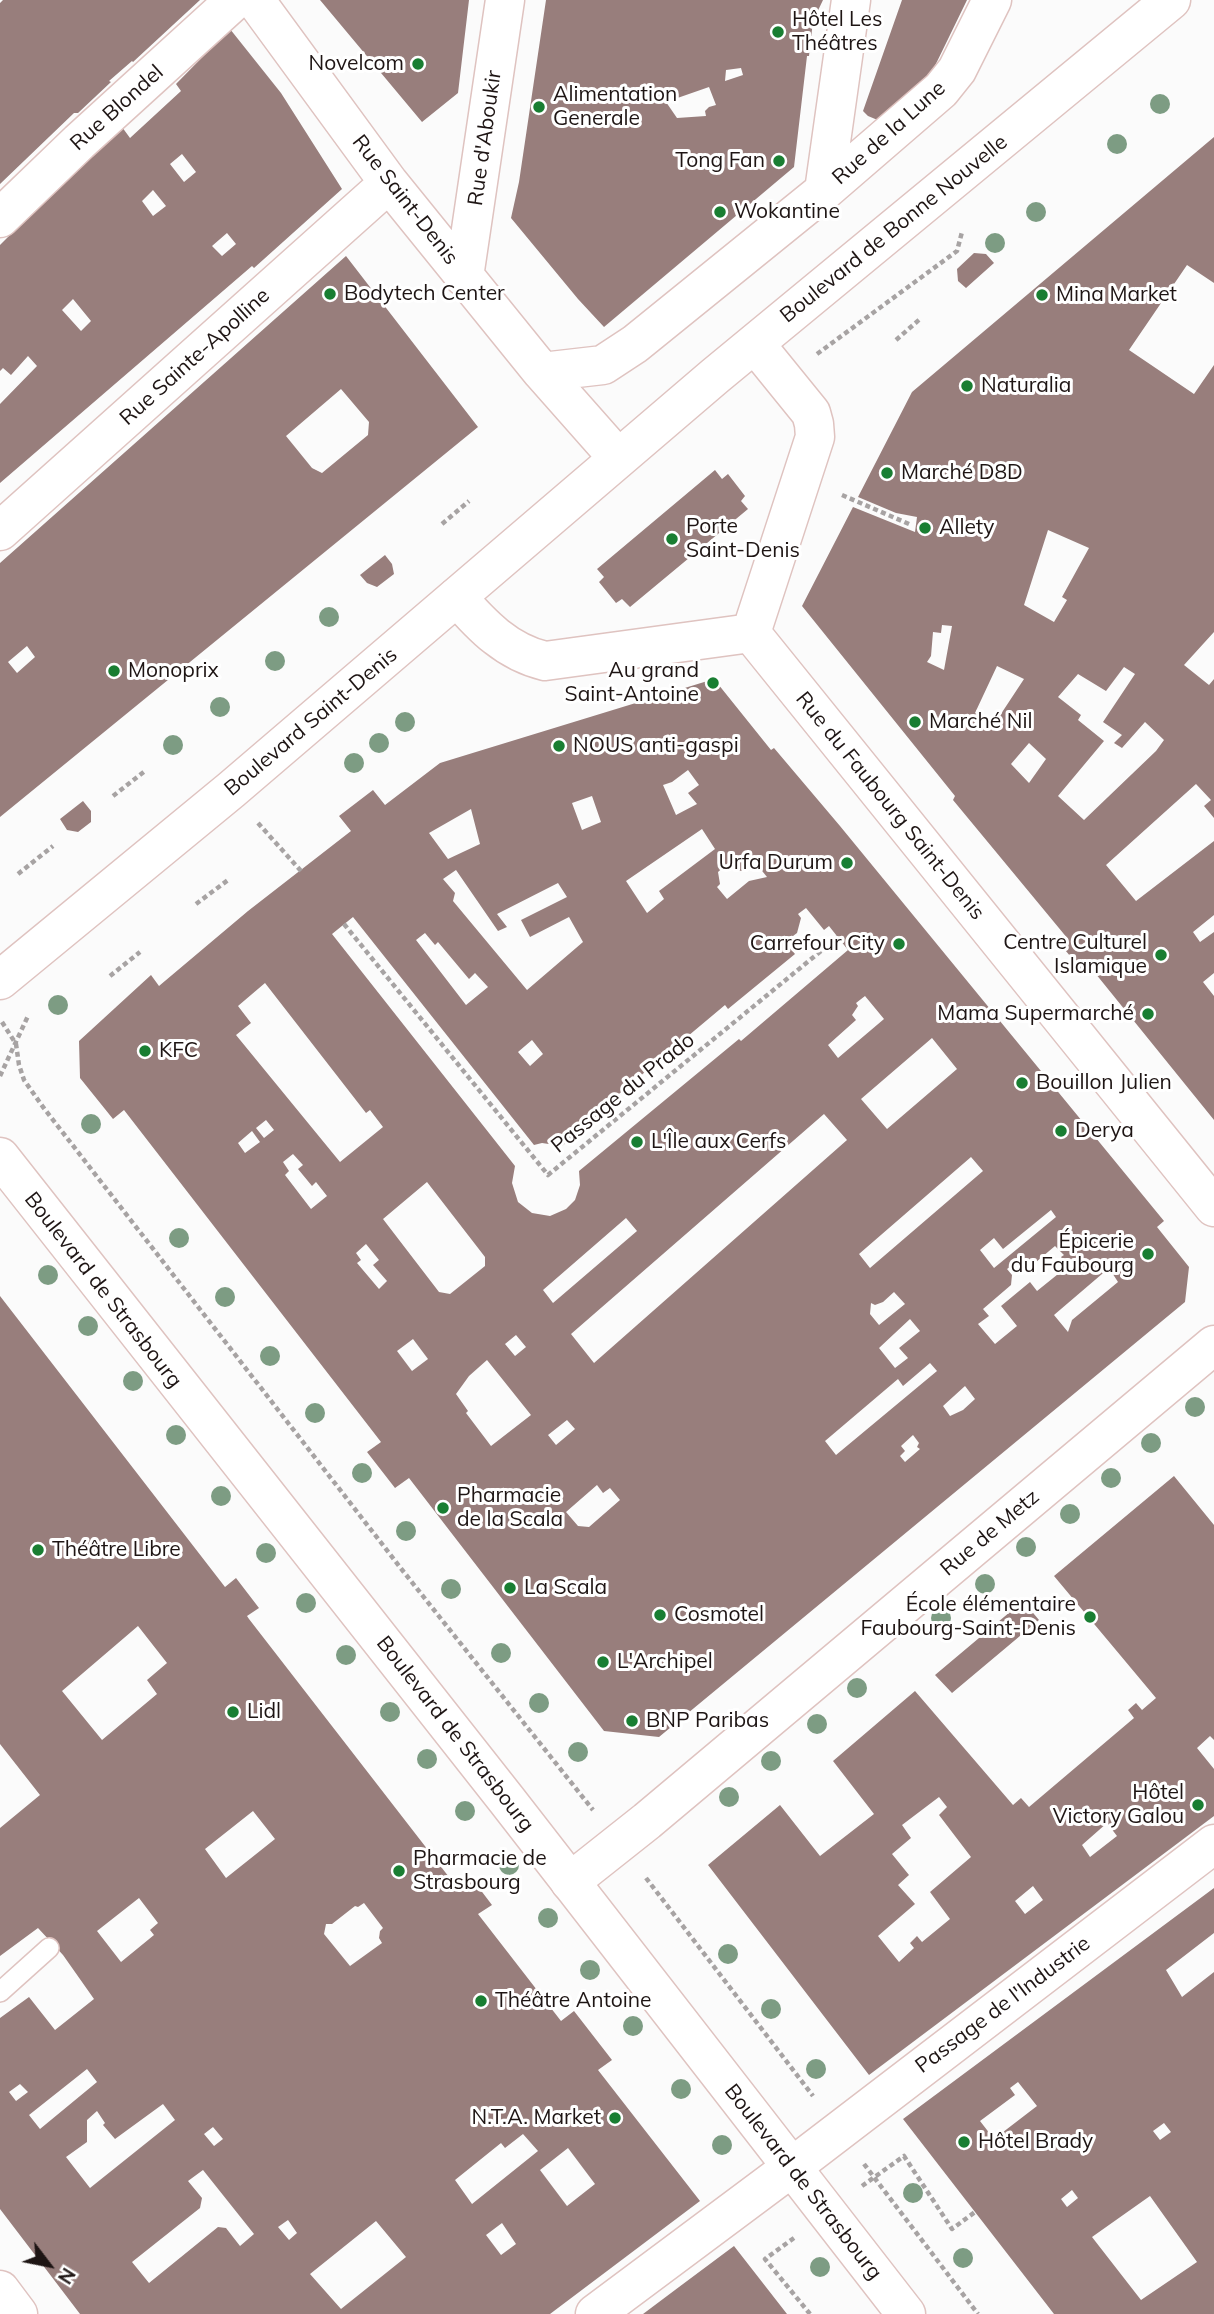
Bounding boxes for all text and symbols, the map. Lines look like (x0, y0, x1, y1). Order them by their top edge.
place label: Hôtel Les Théâtres (792, 7, 882, 57)
marker: Hôtel Les Théâtres (770, 24, 786, 40)
place label: Novelcom (308, 51, 404, 77)
marker: Novelcom (410, 56, 426, 72)
street label: Rue Blondel (65, 60, 169, 156)
street label: Rue d'Aboukir (463, 69, 507, 207)
street label: Rue de la Lune (827, 76, 951, 190)
place label: Alimentation Generale (553, 82, 677, 132)
marker: Alimentation Generale (531, 99, 547, 115)
street label: Rue Saint-Denis (347, 130, 463, 270)
street label: Boulevard de Bonne Nouvelle (775, 130, 1013, 328)
place label: Tong Fan (675, 148, 765, 174)
marker: Tong Fan (771, 153, 787, 169)
place label: Wokantine (734, 199, 840, 225)
marker: Wokantine (712, 204, 728, 220)
place label: Bodytech Center (344, 281, 505, 307)
place label: Mina Market (1056, 282, 1177, 308)
street label: Rue Sainte-Apolline (115, 283, 275, 431)
marker: Bodytech Center (322, 286, 338, 302)
marker: Mina Market (1034, 287, 1050, 303)
place label: Naturalia (981, 373, 1071, 399)
marker: Naturalia (959, 378, 975, 394)
place label: Marché D8D (901, 460, 1023, 486)
marker: Marché D8D (879, 465, 895, 481)
place label: Porte Saint-Denis (686, 514, 800, 564)
place label: Allety (939, 515, 994, 541)
marker: Allety (917, 520, 933, 536)
marker: Porte Saint-Denis (664, 531, 680, 547)
street label: Boulevard Saint-Denis (220, 642, 402, 802)
place label: Monoprix (128, 658, 219, 684)
place label: Au grand Saint-Antoine (565, 658, 699, 708)
marker: Monoprix (106, 663, 122, 679)
marker: Au grand Saint-Antoine (705, 675, 721, 691)
street label: Rue du Faubourg Saint-Denis (790, 687, 990, 925)
place label: Marché Nil (929, 709, 1032, 735)
marker: Marché Nil (907, 714, 923, 730)
place label: NOUS anti-gaspi (573, 733, 739, 759)
marker: NOUS anti-gaspi (551, 738, 567, 754)
place label: Urfa Durum (718, 850, 833, 876)
marker: Urfa Durum (839, 855, 855, 871)
place label: Centre Culturel Islamique (1003, 930, 1147, 980)
place label: Carrefour City (750, 931, 885, 957)
marker: Carrefour City (891, 936, 907, 952)
marker: Centre Culturel Islamique (1153, 947, 1169, 963)
place label: Mama Supermarché (937, 1001, 1134, 1027)
marker: Mama Supermarché (1140, 1006, 1156, 1022)
street label: Passage du Prado (546, 1027, 700, 1159)
place label: KFC (159, 1038, 198, 1064)
marker: KFC (137, 1043, 153, 1059)
place label: Bouillon Julien (1036, 1070, 1172, 1096)
marker: Bouillon Julien (1014, 1075, 1030, 1091)
place label: Derya (1075, 1118, 1134, 1144)
marker: Derya (1053, 1123, 1069, 1139)
place label: L'Île aux Cerfs (651, 1129, 787, 1155)
marker: L'Île aux Cerfs (629, 1134, 645, 1150)
street label: Boulevard de Strasbourg (19, 1187, 187, 1393)
place label: Épicerie du Faubourg (1011, 1229, 1134, 1279)
marker: Épicerie du Faubourg (1140, 1246, 1156, 1262)
place label: Pharmacie de la Scala (457, 1483, 563, 1533)
street label: Rue de Metz (936, 1485, 1044, 1581)
marker: Pharmacie de la Scala (435, 1500, 451, 1516)
place label: Théâtre Libre (52, 1537, 181, 1563)
marker: Théâtre Libre (30, 1542, 46, 1558)
place label: La Scala (524, 1575, 607, 1601)
marker: La Scala (502, 1580, 518, 1596)
place label: École élémentaire Faubourg-Saint-Denis (861, 1592, 1076, 1642)
place label: Cosmotel (674, 1602, 764, 1628)
marker: Cosmotel (652, 1607, 668, 1623)
marker: École élémentaire Faubourg-Saint-Denis (1082, 1609, 1098, 1625)
street label: Boulevard de Strasbourg (371, 1631, 539, 1837)
place label: L'Archipel (617, 1649, 713, 1675)
marker: L'Archipel (595, 1654, 611, 1670)
place label: Lidl (247, 1699, 281, 1725)
marker: Lidl (225, 1704, 241, 1720)
place label: BNP Paribas (646, 1708, 769, 1734)
marker: BNP Paribas (624, 1713, 640, 1729)
place label: Hôtel Victory Galou (1053, 1780, 1184, 1830)
marker: Hôtel Victory Galou (1190, 1797, 1206, 1813)
place label: Pharmacie de Strasbourg (413, 1846, 547, 1896)
marker: Pharmacie de Strasbourg (391, 1863, 407, 1879)
street label: Passage de l'Industrie (911, 1931, 1095, 2079)
place label: Théâtre Antoine (495, 1988, 651, 2014)
marker: Théâtre Antoine (473, 1993, 489, 2009)
street label: Boulevard de Strasbourg (719, 2079, 887, 2285)
place label: N.T.A. Market (471, 2105, 601, 2131)
marker: N.T.A. Market (607, 2110, 623, 2126)
place label: Hôtel Brady (978, 2129, 1093, 2155)
marker: Hôtel Brady (956, 2134, 972, 2150)
north arrow (14, 2230, 84, 2300)
text: N (53, 2264, 81, 2289)

